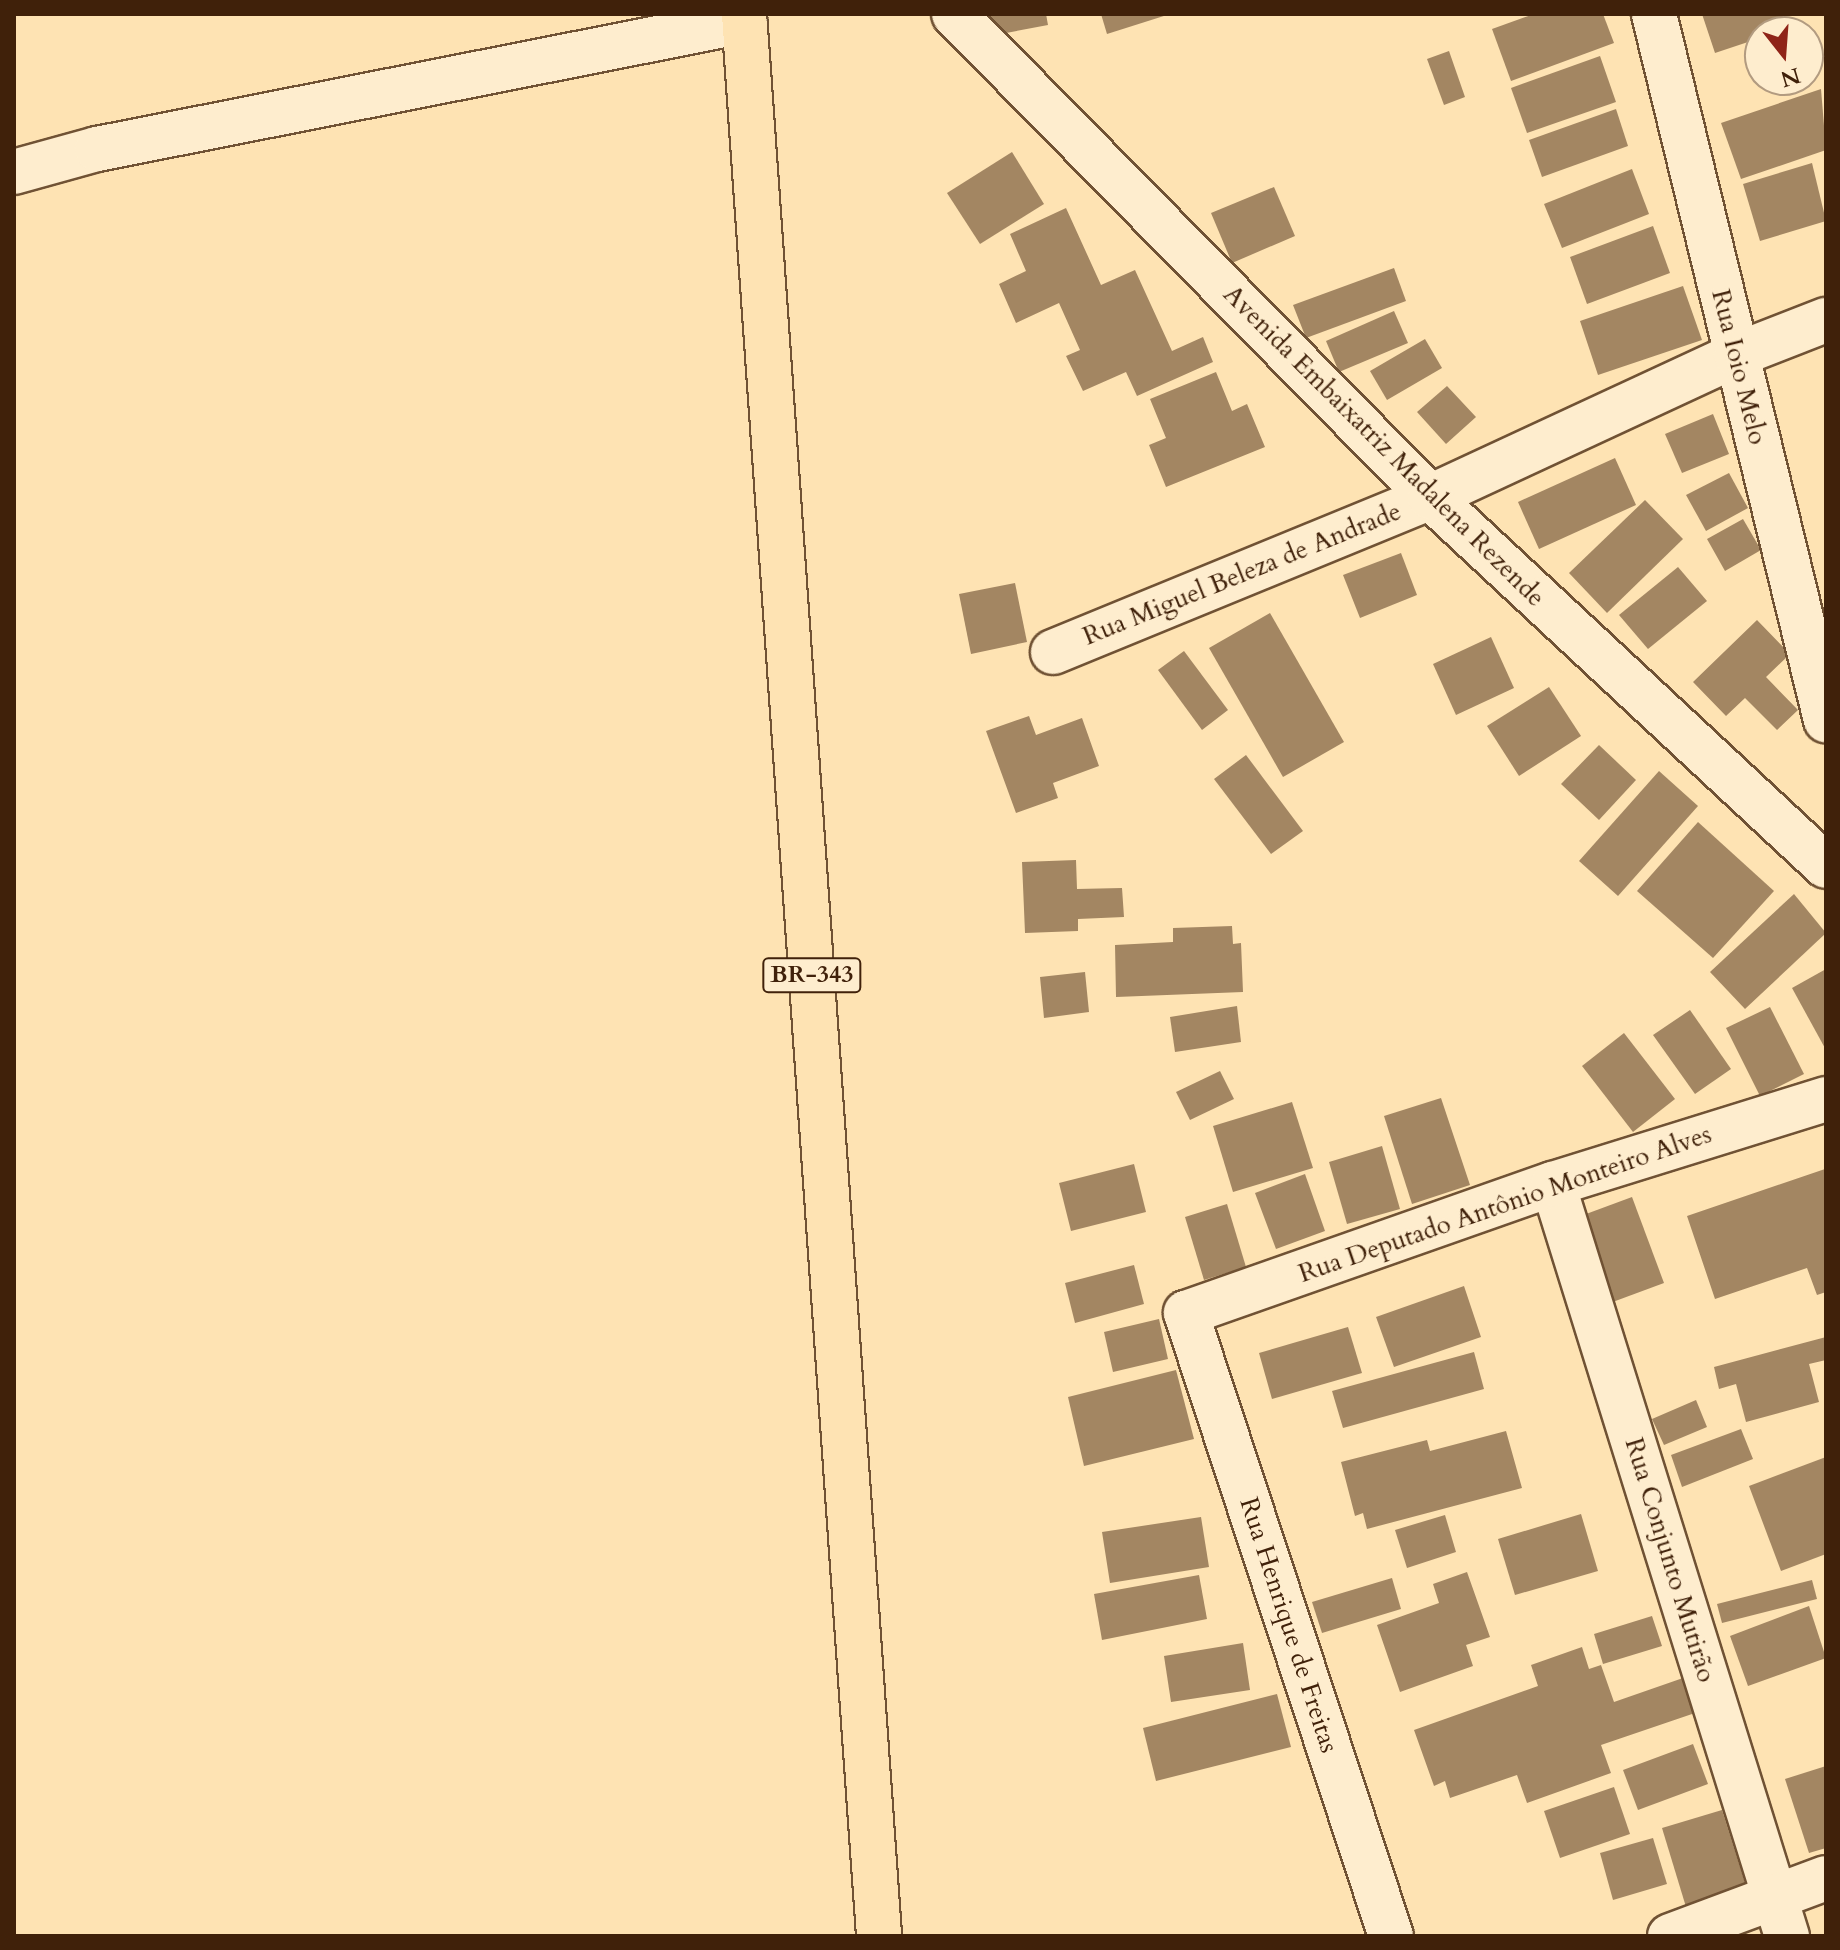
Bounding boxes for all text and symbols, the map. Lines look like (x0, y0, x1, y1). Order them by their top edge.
north arrow (1744, 16, 1824, 96)
text: N (1777, 60, 1804, 94)
street label: Avenida Embaixatriz Madalena Rezende (1217, 279, 1551, 613)
street label: Rua Ioio Melo (1705, 286, 1773, 448)
street label: Rua Miguel Beleza de Andrade (1078, 496, 1406, 652)
road number: BR-343 (762, 955, 862, 995)
street label: Rua Deputado Antônio Monteiro Alves (1295, 1119, 1715, 1289)
street label: Rua Conjunto Mutirão (1618, 1434, 1722, 1686)
street label: Rua Henrique de Freitas (1233, 1493, 1345, 1757)

